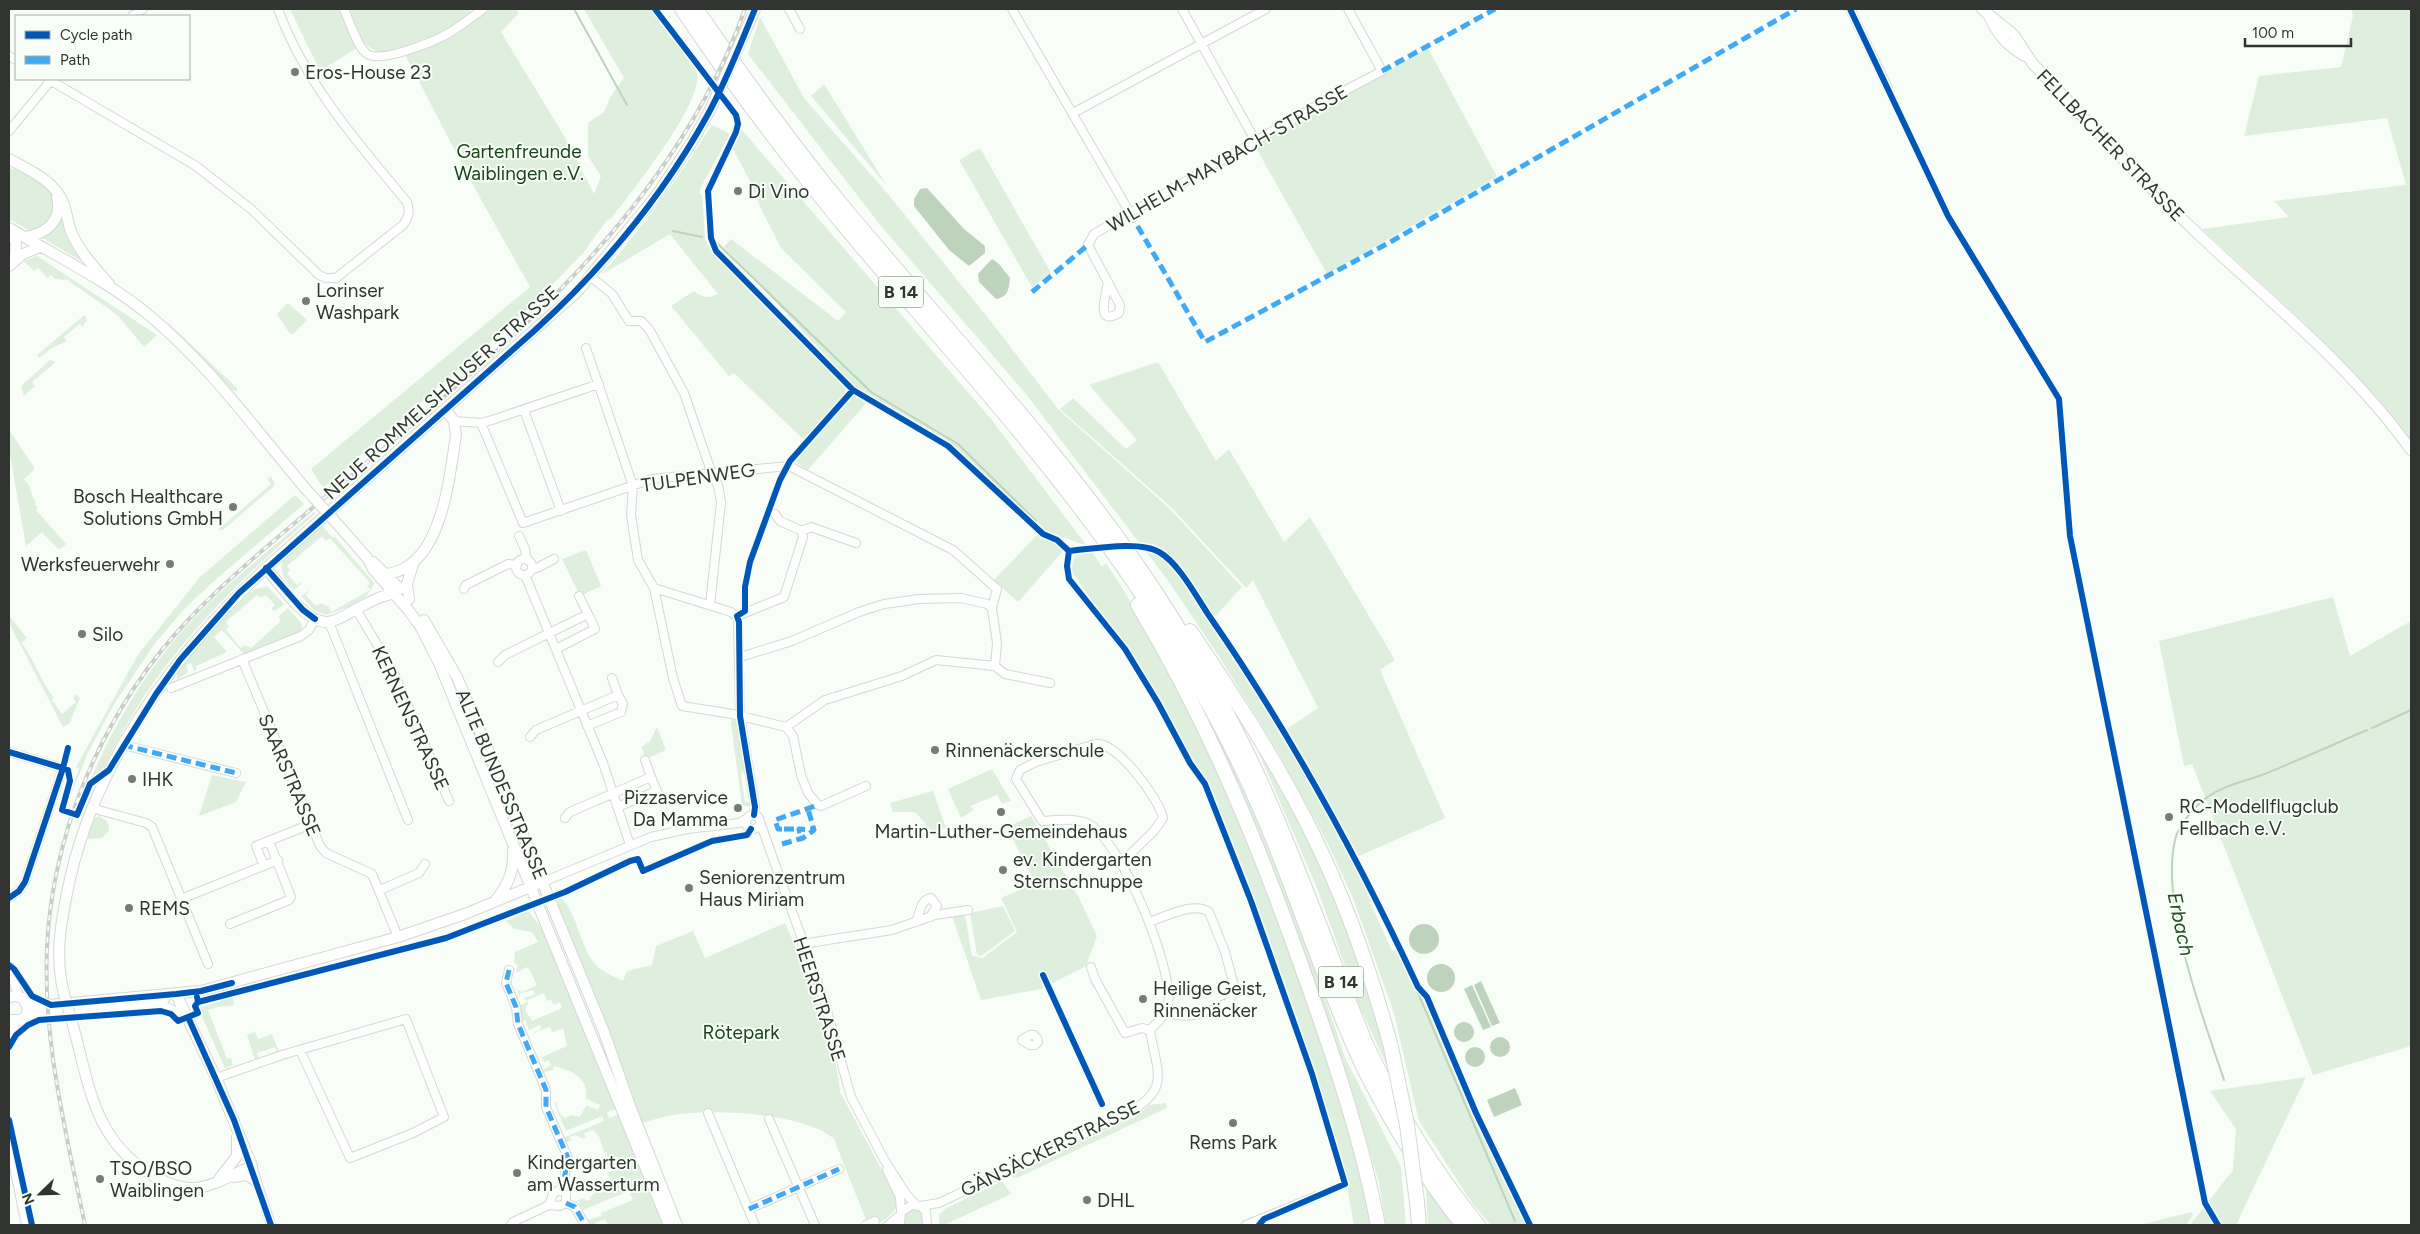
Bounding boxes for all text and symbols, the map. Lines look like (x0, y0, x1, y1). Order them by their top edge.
legend (15, 15, 190, 80)
scale bar (2245, 15, 2351, 47)
text: 100 m (2252, 24, 2294, 42)
text: Cycle path (60, 26, 132, 44)
text: Path (60, 51, 90, 69)
place label: Eros-House 23 (305, 61, 431, 84)
street label: FELLBACHER STRASSE (2032, 64, 2189, 226)
marker: Eros-House 23 (289, 66, 301, 78)
street label: WILHELM-MAYBACH-STRASSE (1103, 80, 1352, 237)
park label: Gartenfreunde Waiblingen e.V. (454, 140, 584, 185)
place label: Di Vino (748, 180, 809, 203)
marker: Di Vino (732, 185, 744, 197)
road number: B 14 (878, 276, 924, 308)
place label: Lorinser Washpark (316, 279, 400, 324)
street label: NEUE ROMMELSHAUSER STRASSE (319, 281, 564, 504)
marker: Lorinser Washpark (300, 295, 312, 307)
street label: TULPENWEG (640, 458, 756, 497)
place label: Bosch Healthcare Solutions GmbH (73, 485, 223, 530)
marker: Bosch Healthcare Solutions GmbH (227, 501, 239, 513)
place label: Werksfeuerwehr (21, 553, 161, 576)
marker: Werksfeuerwehr (164, 558, 176, 570)
place label: Silo (92, 623, 123, 646)
marker: Silo (76, 628, 88, 640)
street label: KERNENSTRASSE (367, 642, 454, 794)
street label: ALTE BUNDESSTRASSE (451, 685, 552, 883)
street label: SAARSTRASSE (253, 710, 326, 840)
place label: Rinnenäckerschule (945, 739, 1104, 762)
marker: Rinnenäckerschule (929, 744, 941, 756)
place label: IHK (142, 768, 173, 791)
marker: IHK (126, 773, 138, 785)
place label: Pizzaservice Da Mamma (624, 786, 728, 831)
place label: RC-Modellflugclub Fellbach e.V. (2179, 795, 2339, 840)
marker: Pizzaservice Da Mamma (732, 802, 744, 814)
marker: Martin-Luther-Gemeindehaus (995, 806, 1007, 818)
marker: RC-Modellflugclub Fellbach e.V. (2163, 811, 2175, 823)
place label: Martin-Luther-Gemeindehaus (875, 820, 1128, 843)
place label: ev. Kindergarten Sternschnuppe (1013, 848, 1152, 893)
marker: ev. Kindergarten Sternschnuppe (997, 864, 1009, 876)
place label: Seniorenzentrum Haus Miriam (699, 866, 845, 911)
marker: Seniorenzentrum Haus Miriam (683, 882, 695, 894)
water label: Erbach (2163, 890, 2199, 958)
place label: REMS (139, 897, 190, 920)
marker: REMS (123, 902, 135, 914)
street label: HEERSTRASSE (788, 934, 851, 1065)
road number: B 14 (1318, 966, 1364, 998)
place label: Heilige Geist, Rinnenäcker (1153, 977, 1266, 1022)
marker: Heilige Geist, Rinnenäcker (1137, 993, 1149, 1005)
park label: Rötepark (703, 1021, 780, 1044)
street label: GÄNSÄCKERSTRASSE (957, 1095, 1144, 1202)
marker: Rems Park (1227, 1117, 1239, 1129)
place label: Rems Park (1189, 1131, 1278, 1154)
place label: Kindergarten am Wasserturm (527, 1151, 660, 1196)
place label: TSO/BSO Waiblingen (110, 1157, 204, 1202)
marker: Kindergarten am Wasserturm (511, 1167, 523, 1179)
north arrow (15, 1169, 65, 1219)
marker: TSO/BSO Waiblingen (94, 1173, 106, 1185)
place label: DHL (1097, 1189, 1134, 1212)
text: N (19, 1191, 38, 1207)
marker: DHL (1081, 1194, 1093, 1206)

